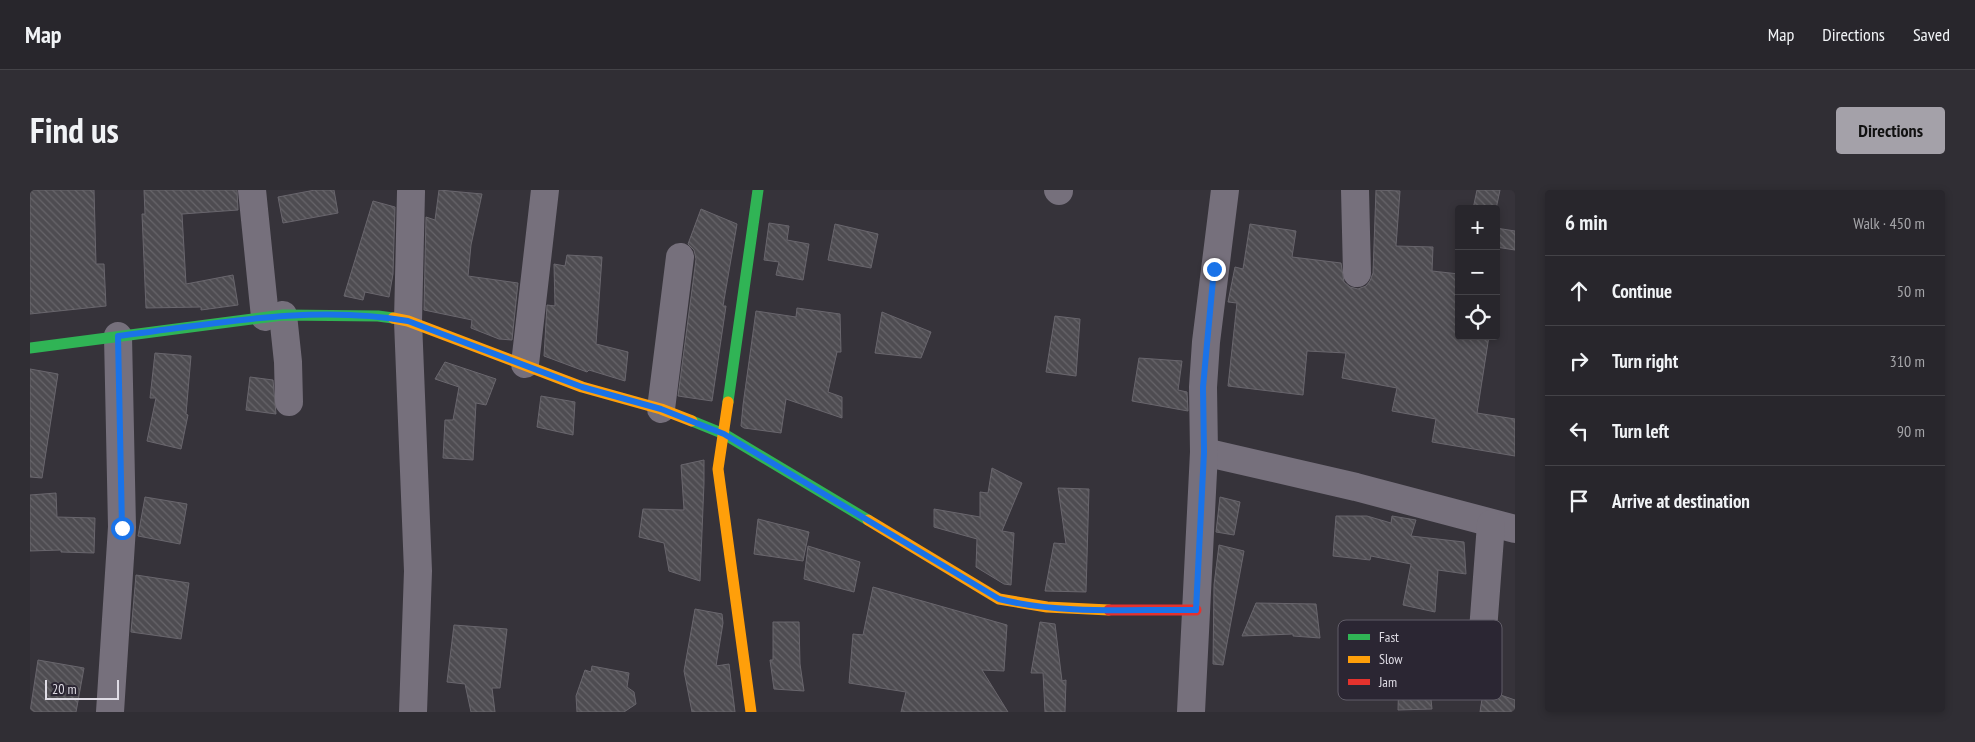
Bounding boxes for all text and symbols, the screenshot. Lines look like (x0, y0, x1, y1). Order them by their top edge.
text: Map (25, 19, 62, 50)
text: Map (1768, 23, 1794, 46)
text: Directions (1822, 23, 1885, 46)
text: Saved (1913, 23, 1950, 46)
text: Find us (30, 107, 119, 153)
button: Directions (1836, 107, 1945, 154)
map controls (1455, 205, 1500, 340)
button: + (1455, 205, 1500, 250)
text: 6 min (1565, 209, 1607, 236)
text: Walk · 450 m (1853, 213, 1925, 233)
button: − (1455, 250, 1500, 295)
route end (1203, 258, 1226, 281)
icon: ahead (1565, 277, 1593, 305)
text: Continue (1612, 279, 1672, 303)
text: 50 m (1897, 281, 1925, 301)
button: locate (1455, 295, 1500, 340)
icon: right (1565, 347, 1593, 375)
text: Turn right (1612, 349, 1678, 373)
text: 310 m (1890, 351, 1925, 371)
icon: left (1565, 417, 1593, 445)
text: Turn left (1612, 419, 1669, 443)
text: 90 m (1897, 421, 1925, 441)
icon: arrive (1565, 487, 1593, 515)
text: Arrive at destination (1612, 489, 1750, 513)
route start (111, 517, 134, 540)
legend (1338, 620, 1502, 700)
text: Fast (1379, 628, 1399, 646)
text: Slow (1379, 650, 1403, 668)
text: Jam (1378, 673, 1397, 691)
scale bar (45, 677, 119, 700)
text: 20 m (52, 680, 77, 698)

